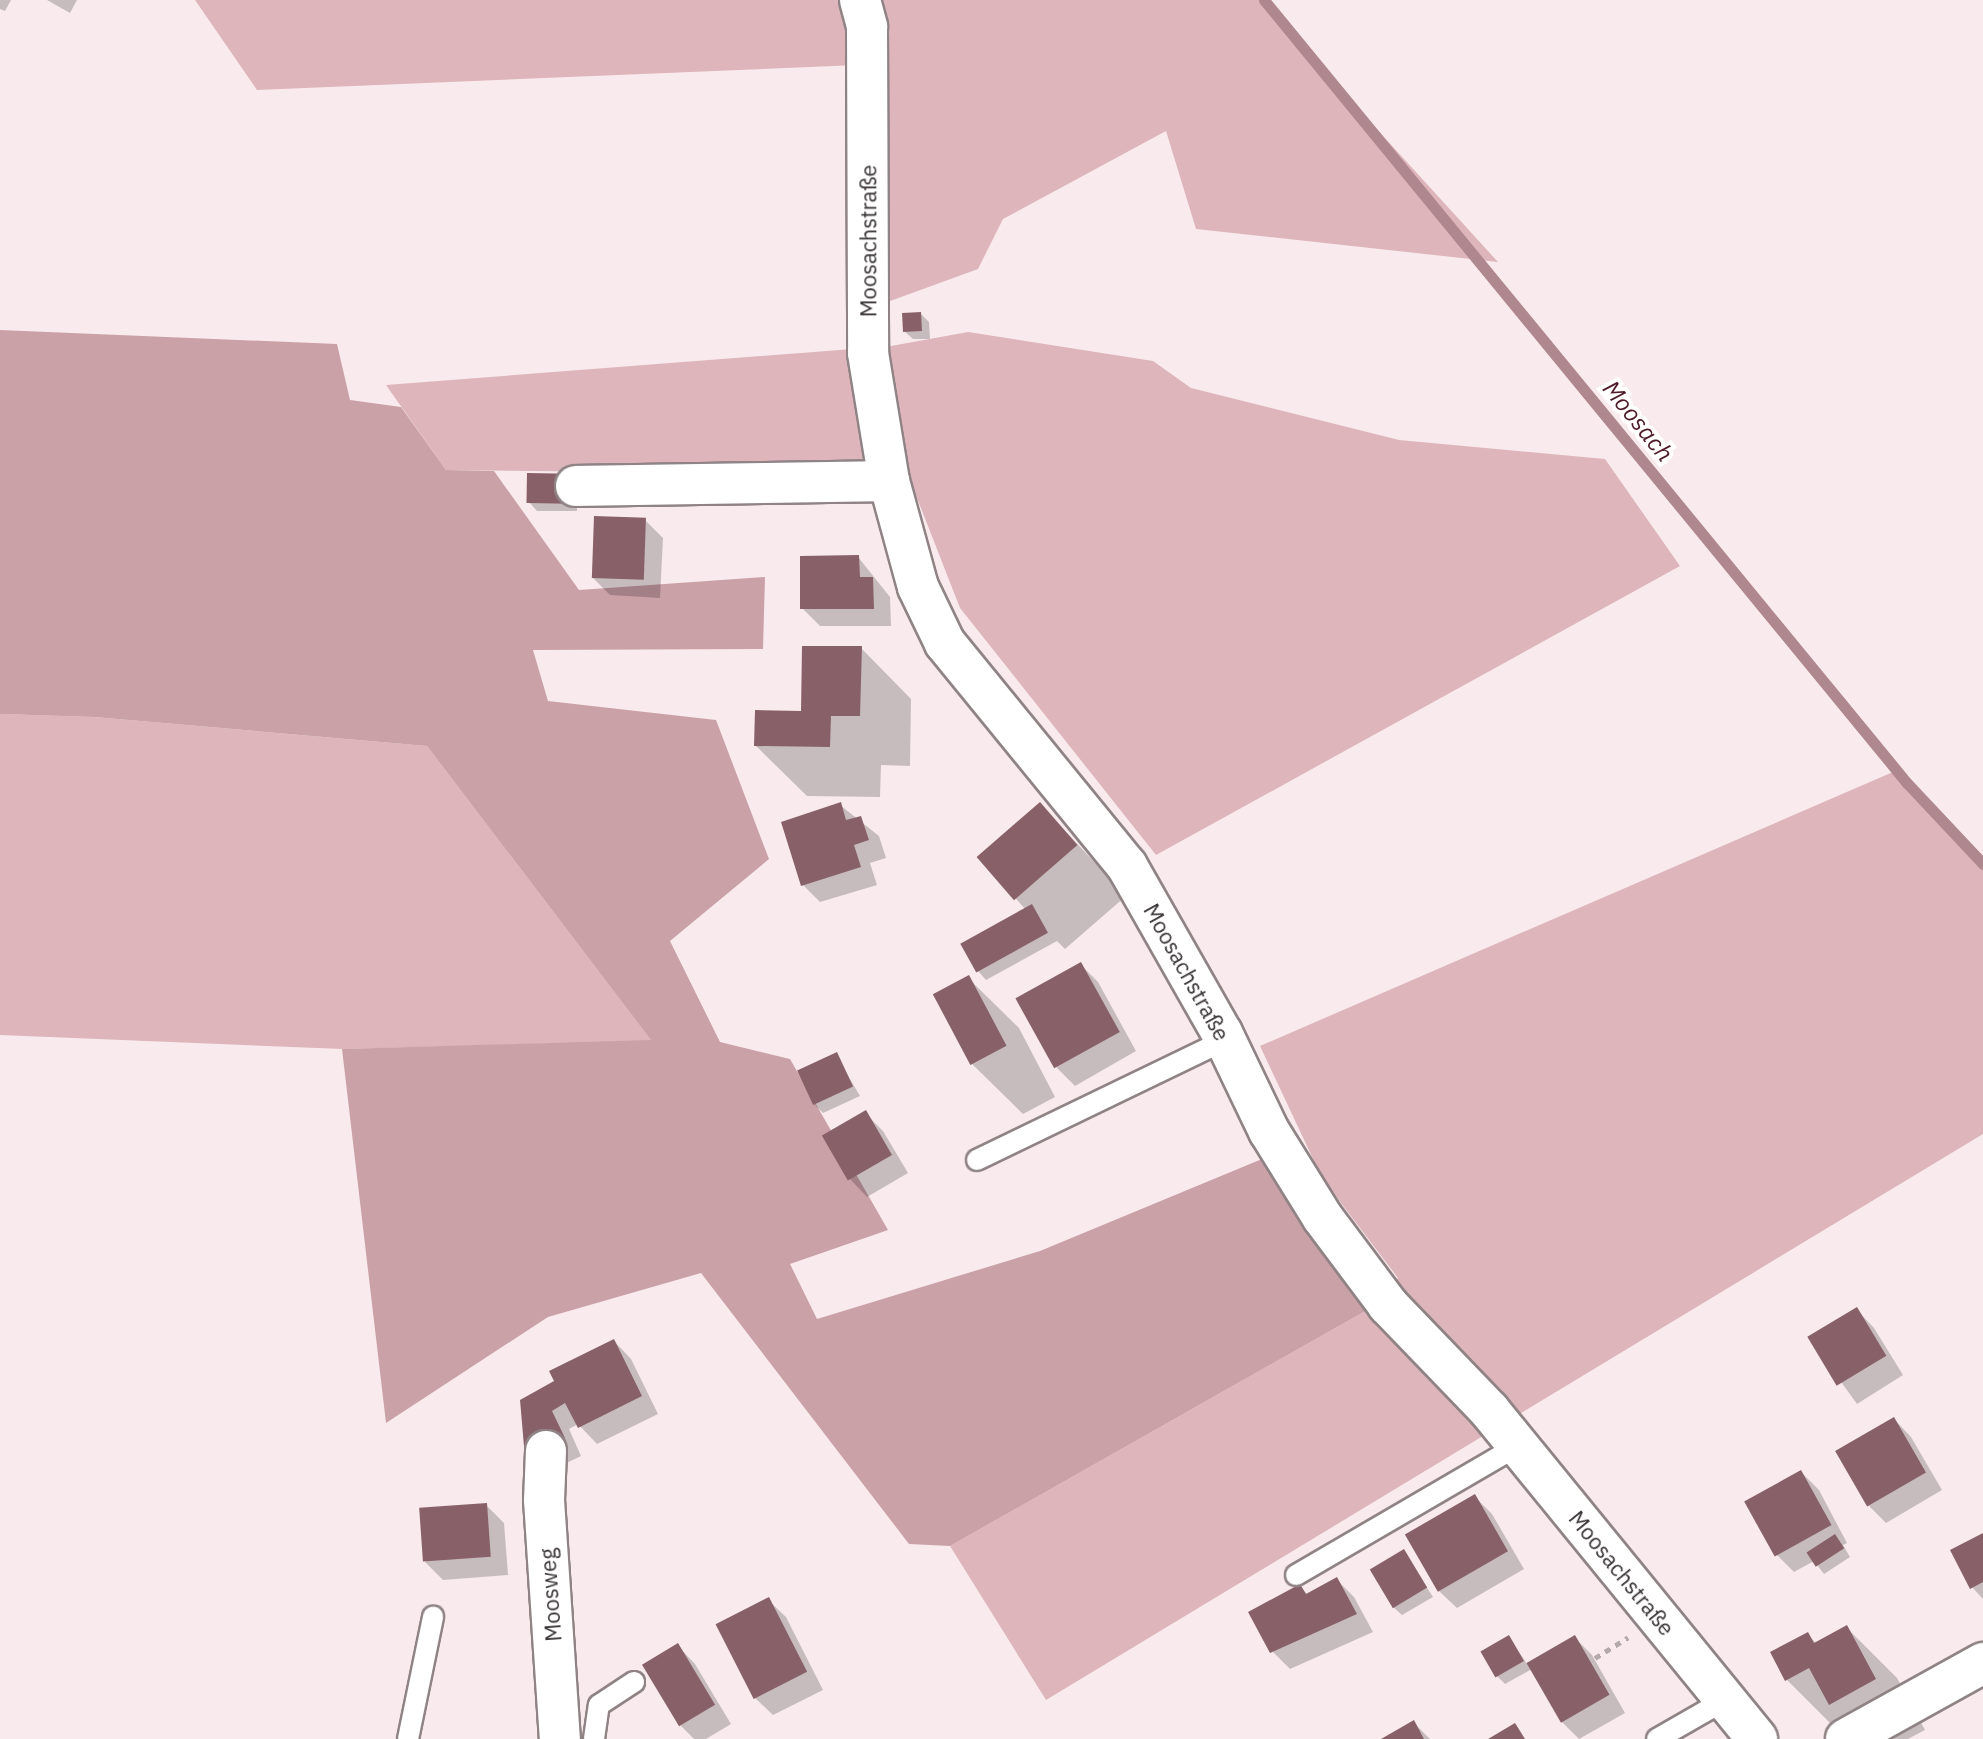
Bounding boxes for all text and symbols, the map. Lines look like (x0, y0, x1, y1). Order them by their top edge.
street label: Moosachstraße (855, 165, 881, 317)
water label: Moosach (1597, 375, 1679, 467)
street label: Moosachstraße (1138, 899, 1236, 1045)
street label: Moosachstraße (1564, 1505, 1680, 1641)
street label: Moosweg (534, 1547, 566, 1643)

